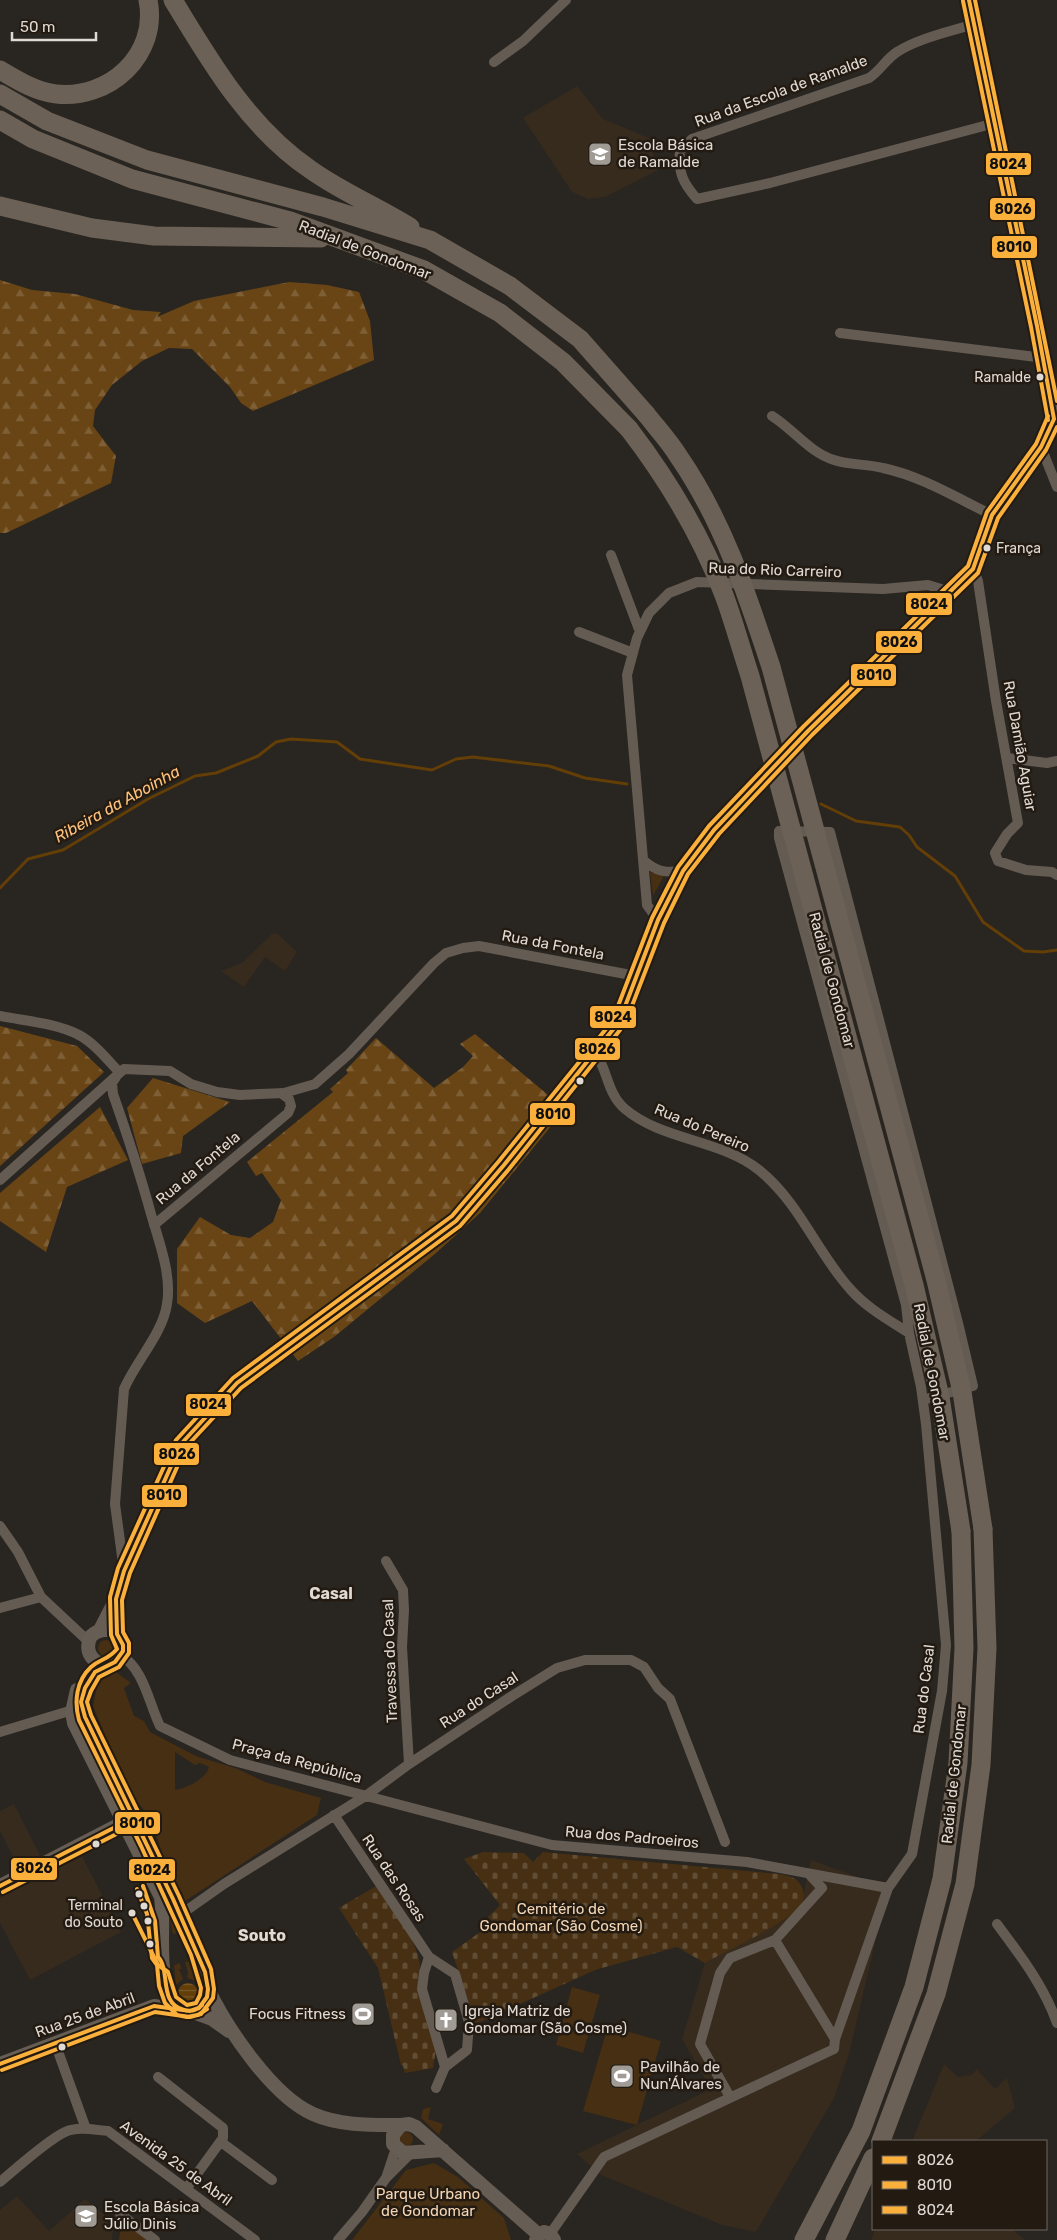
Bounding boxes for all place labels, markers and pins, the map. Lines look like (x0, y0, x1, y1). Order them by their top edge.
place label: Escola Básica de Ramalde (618, 136, 713, 171)
school or university icon: Escola Básica de Ramalde (587, 141, 613, 167)
place label: Ramalde (974, 369, 1031, 386)
marker: Ramalde (1035, 372, 1045, 382)
place label: França (996, 540, 1041, 557)
marker: França (982, 543, 992, 553)
unlabelled marker (575, 1076, 585, 1086)
unlabelled marker (91, 1839, 101, 1849)
unlabelled marker (134, 1889, 144, 1899)
place label: Terminal do Souto (65, 1897, 123, 1931)
unlabelled marker (139, 1901, 149, 1911)
marker: Terminal do Souto (127, 1908, 137, 1918)
unlabelled marker (143, 1916, 153, 1926)
unlabelled marker (145, 1939, 155, 1949)
sports icon: Focus Fitness (350, 2001, 376, 2027)
place label: Igreja Matriz de Gondomar (São Cosme) (464, 2002, 627, 2037)
place label: Focus Fitness (249, 2005, 346, 2023)
church icon: Igreja Matriz de Gondomar (São Cosme) (433, 2007, 459, 2033)
unlabelled marker (57, 2042, 67, 2052)
place label: Pavilhão de Nun'Álvares (640, 2058, 722, 2093)
sports icon: Pavilhão de Nun'Álvares (609, 2063, 635, 2089)
place label: Escola Básica Júlio Dinis (104, 2198, 199, 2233)
school or university icon: Escola Básica Júlio Dinis (73, 2203, 99, 2229)

